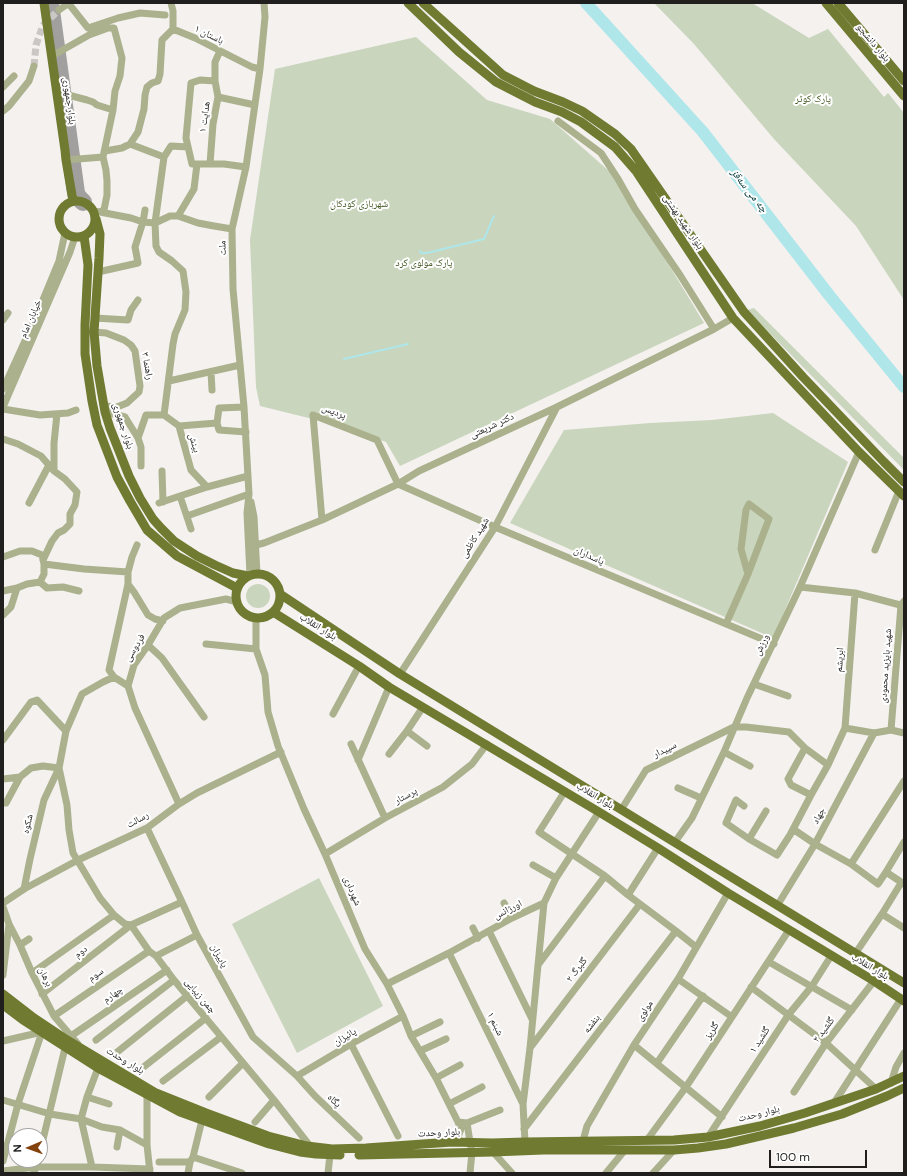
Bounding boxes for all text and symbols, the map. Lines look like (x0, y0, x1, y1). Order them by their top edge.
street label: بلوار دانشجو (854, 22, 892, 64)
street label: باستان ۱ (192, 23, 226, 47)
street label: بلوار جمهوری (60, 76, 78, 126)
park label: پارک کوثر (795, 93, 831, 105)
street label: هدایت ۱ (197, 101, 213, 133)
water label: چە می سەقز (728, 166, 770, 216)
street label: بلوار شهید بهشتی (660, 192, 706, 252)
park label: شهربازی کودکان (330, 198, 388, 210)
street label: ملت (217, 240, 229, 256)
park label: پارک مولوی کرد (396, 257, 452, 269)
street label: خیابان امام (18, 298, 44, 340)
street label: راهنما ۳ (139, 351, 155, 381)
street label: بلوار جمهوری (110, 401, 136, 451)
street label: پردیس (320, 402, 348, 422)
street label: دکتر شریعتی (468, 411, 516, 441)
street label: بینش (186, 432, 202, 454)
street label: شهید کاظمی (458, 515, 492, 561)
street label: پاسداران (572, 544, 606, 568)
street label: بلوار انقلاب (297, 611, 339, 643)
street label: شهید بایزید محمودی (877, 628, 895, 704)
street label: فردوسی (122, 632, 148, 664)
street label: ورزش (752, 632, 772, 658)
street label: ابریشم (833, 647, 847, 673)
street label: سپیدار (651, 739, 679, 761)
street label: بلوار انقلاب (574, 780, 616, 812)
street label: پرستار (393, 785, 419, 807)
street label: جهاد (810, 806, 828, 826)
street label: رسالت (125, 809, 151, 831)
street label: شکوه (20, 813, 36, 835)
street label: شهرداری (340, 874, 364, 908)
street label: اورژانس (492, 898, 524, 922)
street label: پاییزان (208, 942, 230, 970)
street label: دوم (72, 943, 90, 961)
street label: بلوار انقلاب (849, 951, 891, 983)
street label: گلبرگ ۲ (564, 955, 590, 985)
street label: برهان (35, 965, 55, 989)
street label: سوم (86, 966, 106, 984)
street label: چمن زیبایی (182, 976, 218, 1016)
street label: چهارم (101, 984, 125, 1006)
street label: مولوی (634, 998, 656, 1024)
street label: شبنم ۱ (484, 1010, 506, 1038)
street label: بنفشه (581, 1012, 603, 1036)
street label: گلشید ۲ (811, 1015, 837, 1045)
street label: گلریز (702, 1020, 722, 1042)
street label: گلشید ۱ (747, 1025, 773, 1055)
street label: پائیزان (331, 1026, 359, 1048)
street label: بلوار وحدت (104, 1045, 146, 1077)
street label: پگاه (325, 1092, 343, 1110)
street label: بلوار وحدت (737, 1103, 781, 1125)
street label: بلوار وحدت (418, 1126, 460, 1140)
north arrow (8, 1128, 48, 1168)
scale bar (771, 1142, 869, 1168)
text: N (10, 1144, 24, 1153)
text: 100 m (776, 1149, 810, 1165)

